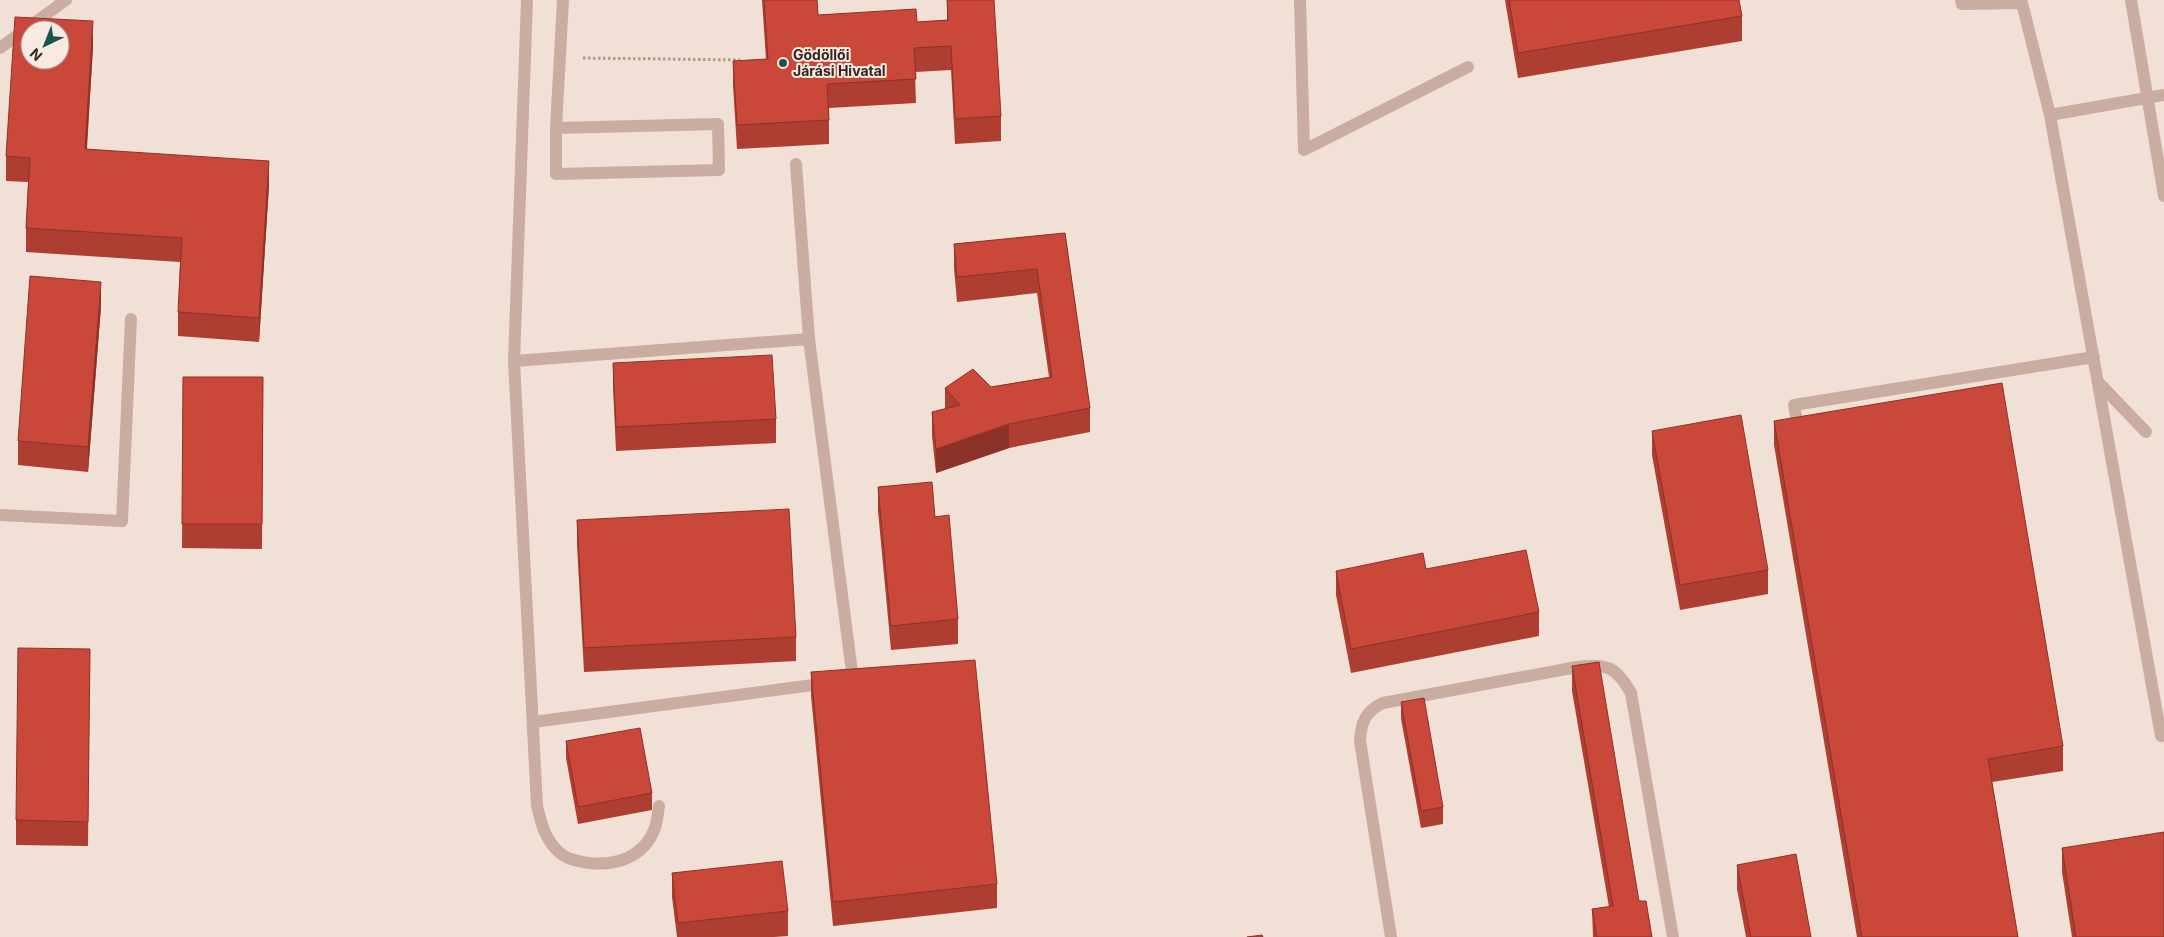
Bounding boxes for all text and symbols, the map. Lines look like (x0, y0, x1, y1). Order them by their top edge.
north arrow (20, 20, 70, 70)
text: N (26, 45, 45, 65)
place label: Gödöllői Járási Hivatal (793, 46, 886, 79)
marker: Gödöllői Járási Hivatal (777, 57, 789, 69)

